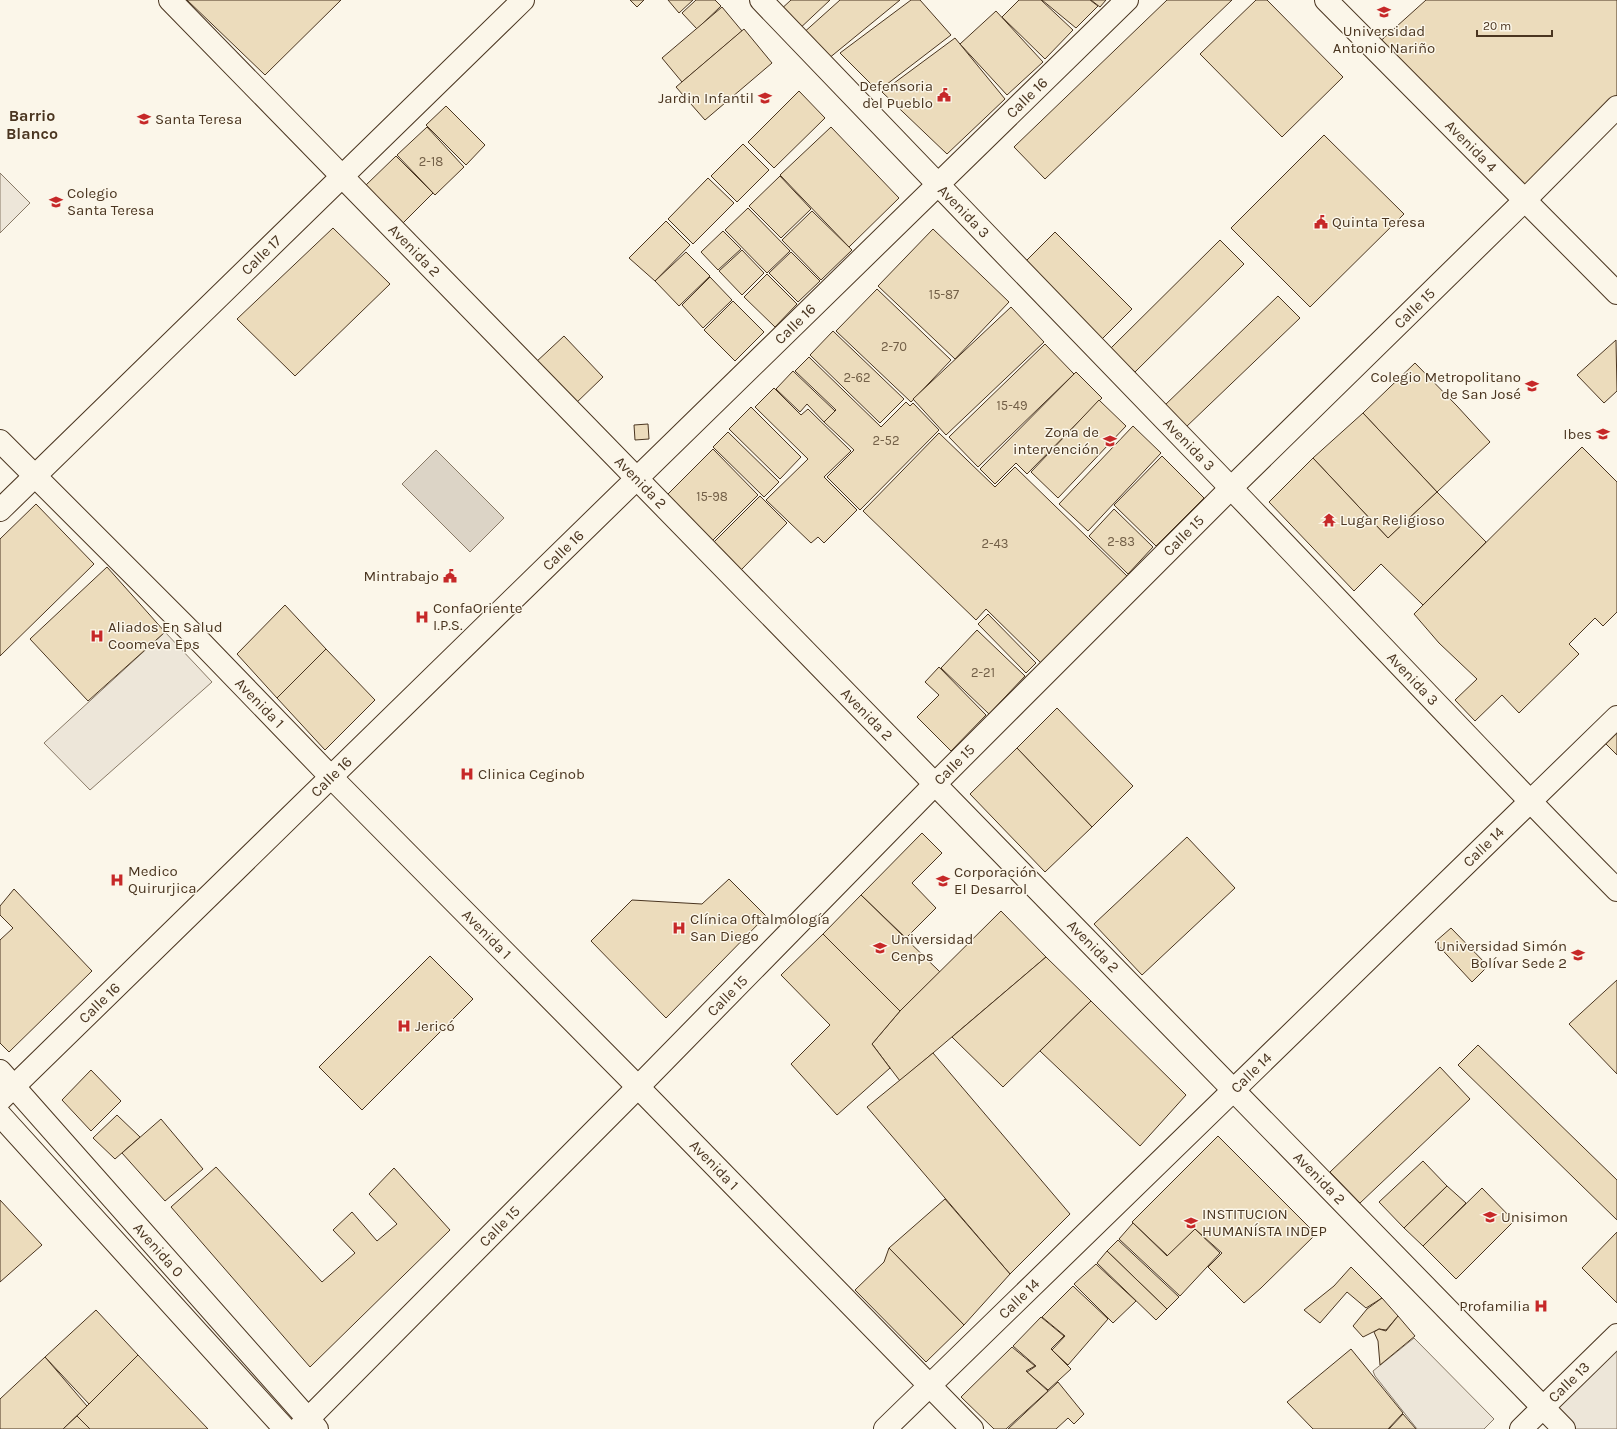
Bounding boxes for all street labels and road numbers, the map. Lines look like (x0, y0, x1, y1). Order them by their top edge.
street label: Calle 16 (1002, 74, 1051, 122)
street label: Avenida 4 (1441, 116, 1501, 176)
street label: Avenida 3 (934, 181, 993, 242)
street label: Avenida 2 (385, 220, 444, 281)
street label: Calle 17 (237, 232, 285, 279)
street label: Calle 15 (1390, 284, 1439, 332)
street label: Calle 16 (771, 300, 819, 348)
street label: Avenida 3 (1159, 414, 1219, 475)
street label: Avenida 2 (611, 452, 670, 513)
street label: Calle 15 (1159, 511, 1208, 560)
street label: Calle 16 (539, 526, 588, 574)
street label: Avenida 3 (1383, 648, 1442, 709)
street label: Avenida 1 (231, 674, 288, 732)
street label: Avenida 2 (837, 684, 897, 744)
street label: Calle 15 (930, 740, 979, 789)
street label: Calle 16 (307, 752, 356, 801)
street label: Calle 14 (1459, 822, 1508, 871)
street label: Avenida 1 (458, 906, 515, 963)
street label: Avenida 2 (1063, 916, 1123, 976)
street label: Calle 15 (703, 971, 752, 1020)
street label: Calle 16 (75, 979, 124, 1027)
street label: Calle 14 (1227, 1048, 1276, 1097)
street label: Avenida 1 (686, 1136, 743, 1194)
street label: Avenida 2 (1290, 1148, 1349, 1208)
street label: Calle 15 (475, 1202, 524, 1250)
street label: Avenida 0 (130, 1219, 187, 1281)
street label: Calle 14 (995, 1274, 1044, 1323)
street label: Calle 13 (1544, 1358, 1593, 1406)

